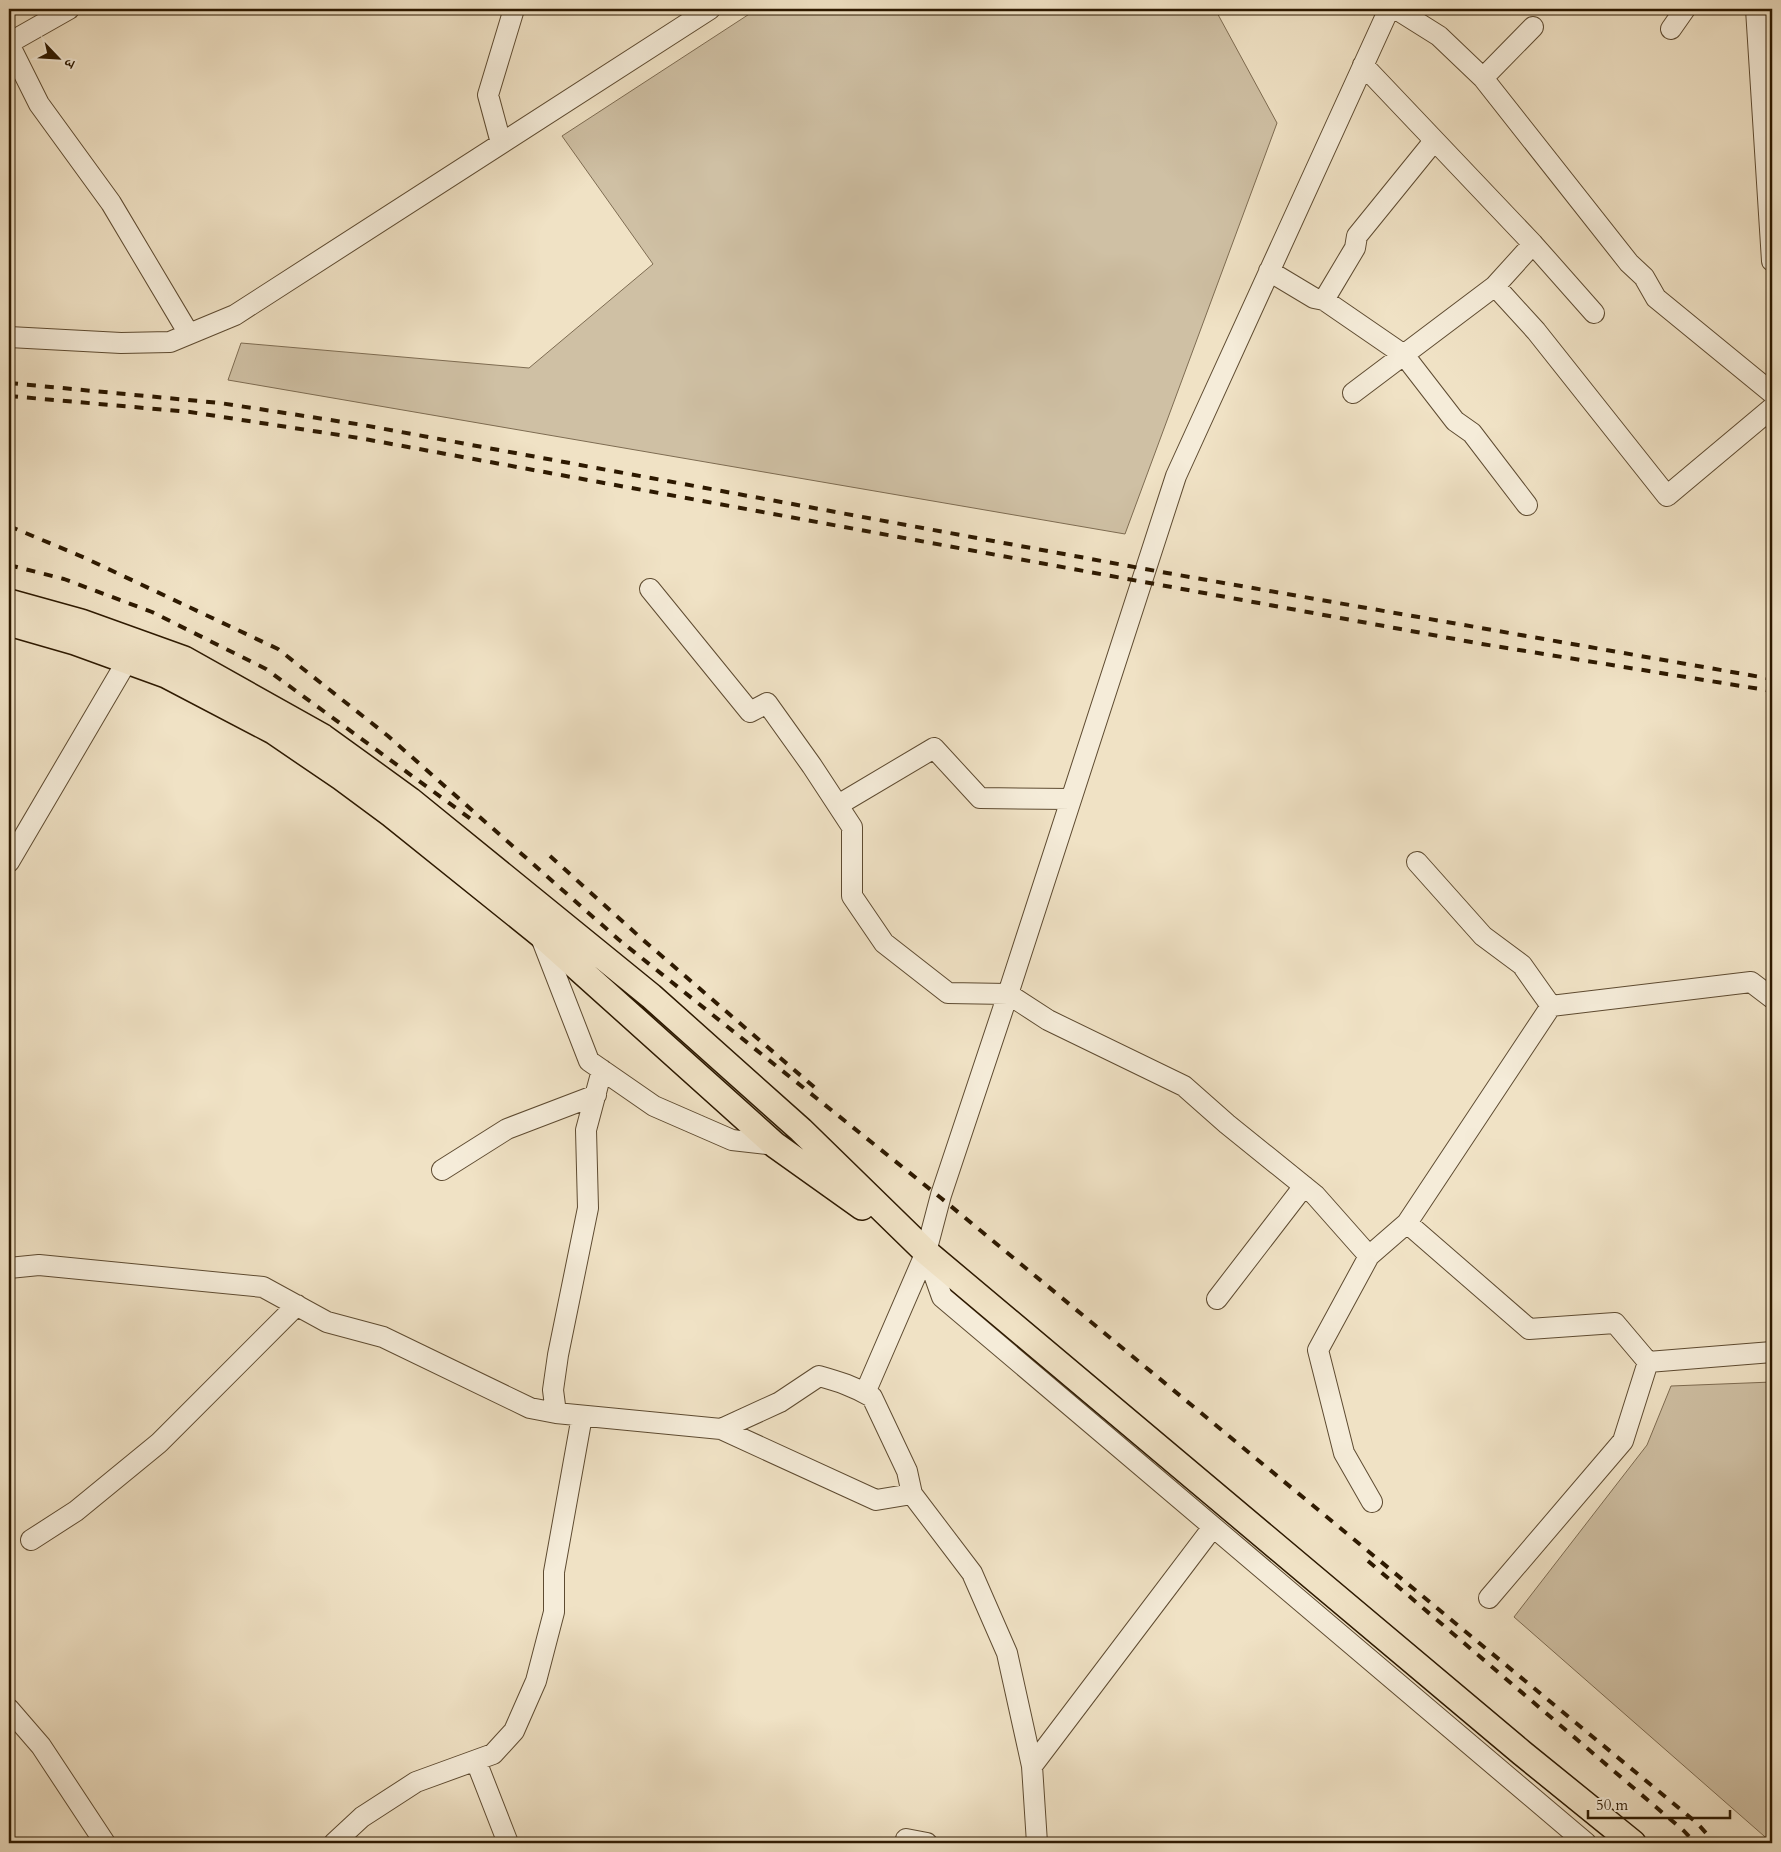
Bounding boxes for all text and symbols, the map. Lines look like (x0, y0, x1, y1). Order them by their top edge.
north arrow (32, 32, 82, 82)
text: उ (59, 55, 80, 71)
scale bar (1588, 1787, 1731, 1819)
text: 50 m (1596, 1795, 1628, 1815)

